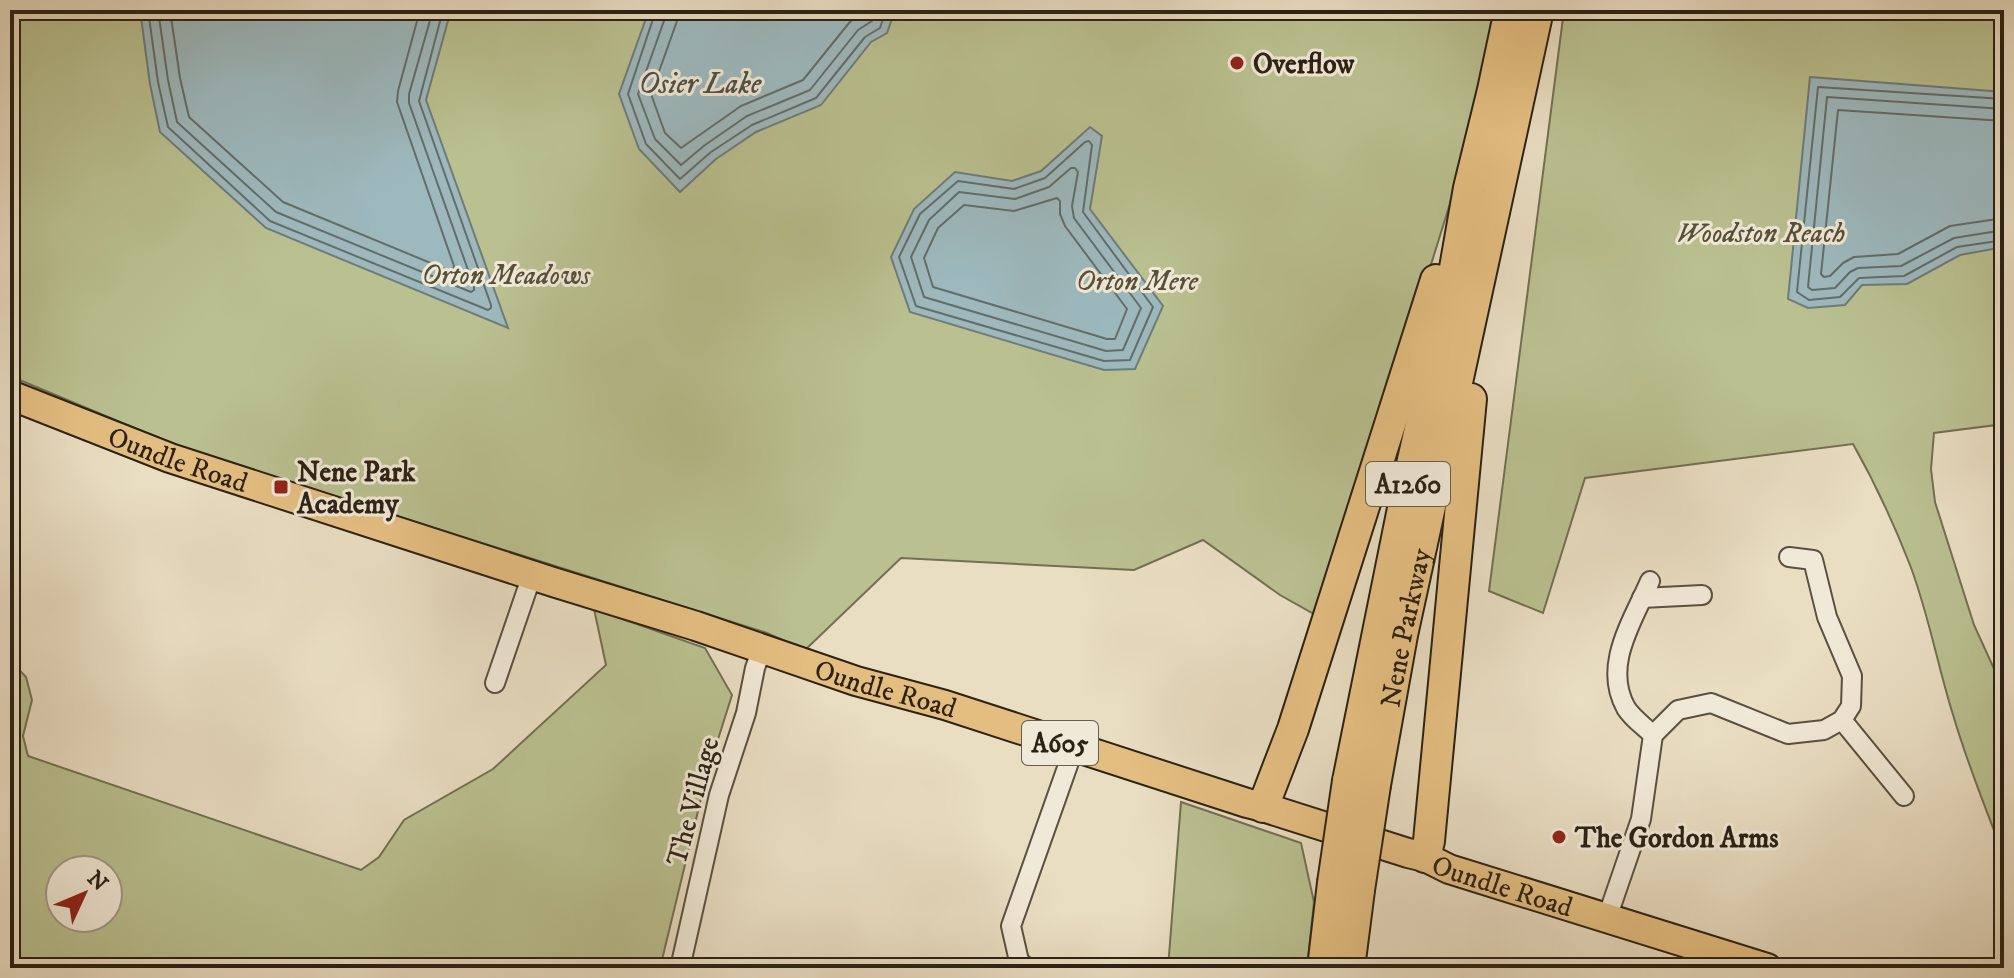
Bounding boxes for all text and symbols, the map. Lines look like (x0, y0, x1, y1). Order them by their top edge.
place label: Overflow (1253, 47, 1356, 82)
marker: Overflow (1228, 54, 1246, 72)
water label: Osier Lake (639, 66, 762, 103)
park label: Woodston Reach (1677, 216, 1845, 251)
park label: Orton Meadows (422, 258, 591, 293)
park label: Orton Mere (1076, 264, 1199, 299)
street label: Oundle Road (103, 419, 252, 501)
place label: Nene Park Academy (296, 455, 417, 522)
road number: A1260 (1366, 462, 1450, 506)
marker: Nene Park Academy (272, 478, 290, 496)
street label: Nene Parkway (1373, 545, 1439, 710)
street label: Oundle Road (810, 652, 961, 727)
road number: A605 (1022, 721, 1098, 765)
street label: The Village (659, 733, 727, 870)
place label: The Gordon Arms (1574, 821, 1779, 856)
marker: The Gordon Arms (1550, 828, 1568, 846)
street label: Oundle Road (1425, 847, 1577, 925)
north arrow (44, 854, 124, 934)
text: N (81, 865, 113, 897)

